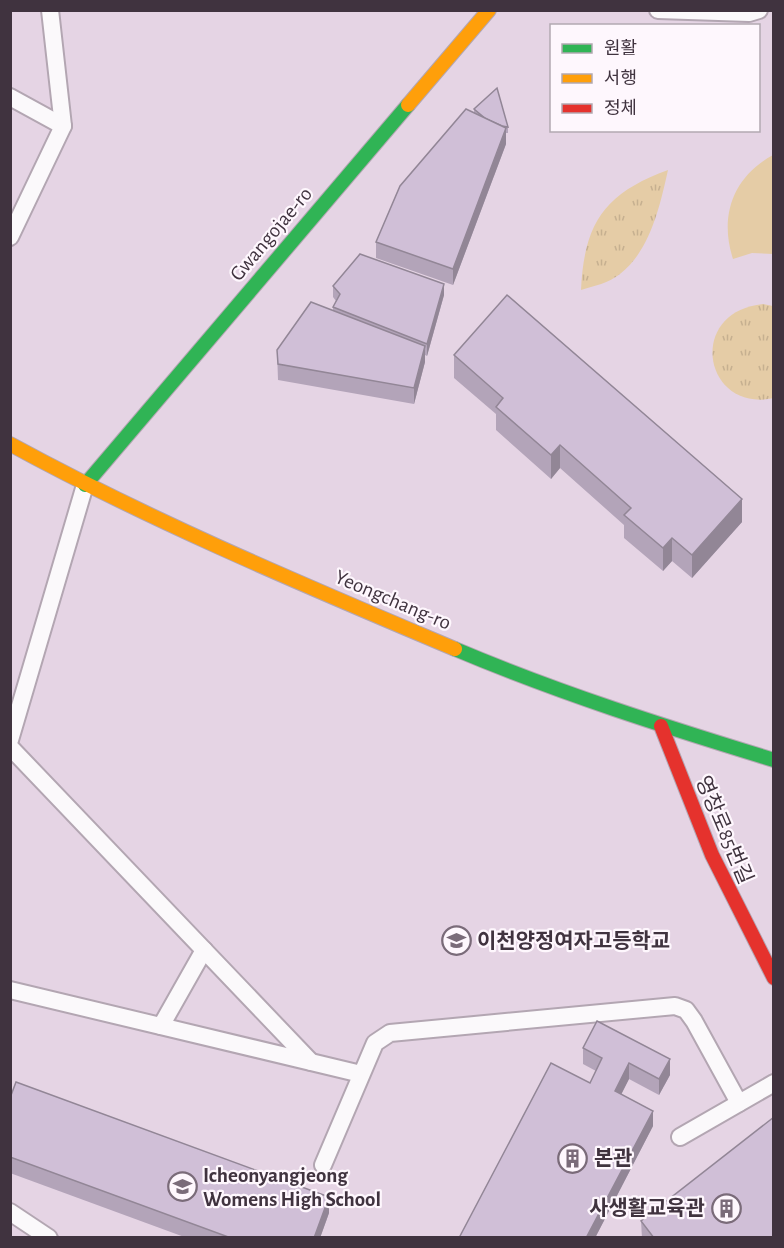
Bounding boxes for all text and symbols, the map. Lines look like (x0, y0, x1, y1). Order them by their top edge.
legend (550, 24, 760, 132)
text: 원활 (604, 38, 637, 58)
text: 서행 (604, 69, 637, 88)
text: 정체 (604, 98, 637, 118)
street label: Gwangojae-ro (226, 183, 316, 285)
street label: Yeongchang-ro (332, 566, 454, 634)
street label: 영창로85번길 (692, 772, 757, 887)
school or university icon: 이천양정여자고등학교 (440, 925, 472, 957)
place label: 이천양정여자고등학교 (477, 930, 670, 952)
building icon: 본관 (557, 1142, 589, 1174)
place label: 본관 (594, 1147, 633, 1169)
place label: Icheonyangjeong Womens High School (203, 1165, 381, 1210)
school or university icon: Icheonyangjeong Womens High School (166, 1171, 198, 1203)
building icon: 사생활교육관 (710, 1192, 742, 1224)
place label: 사생활교육관 (589, 1197, 705, 1219)

